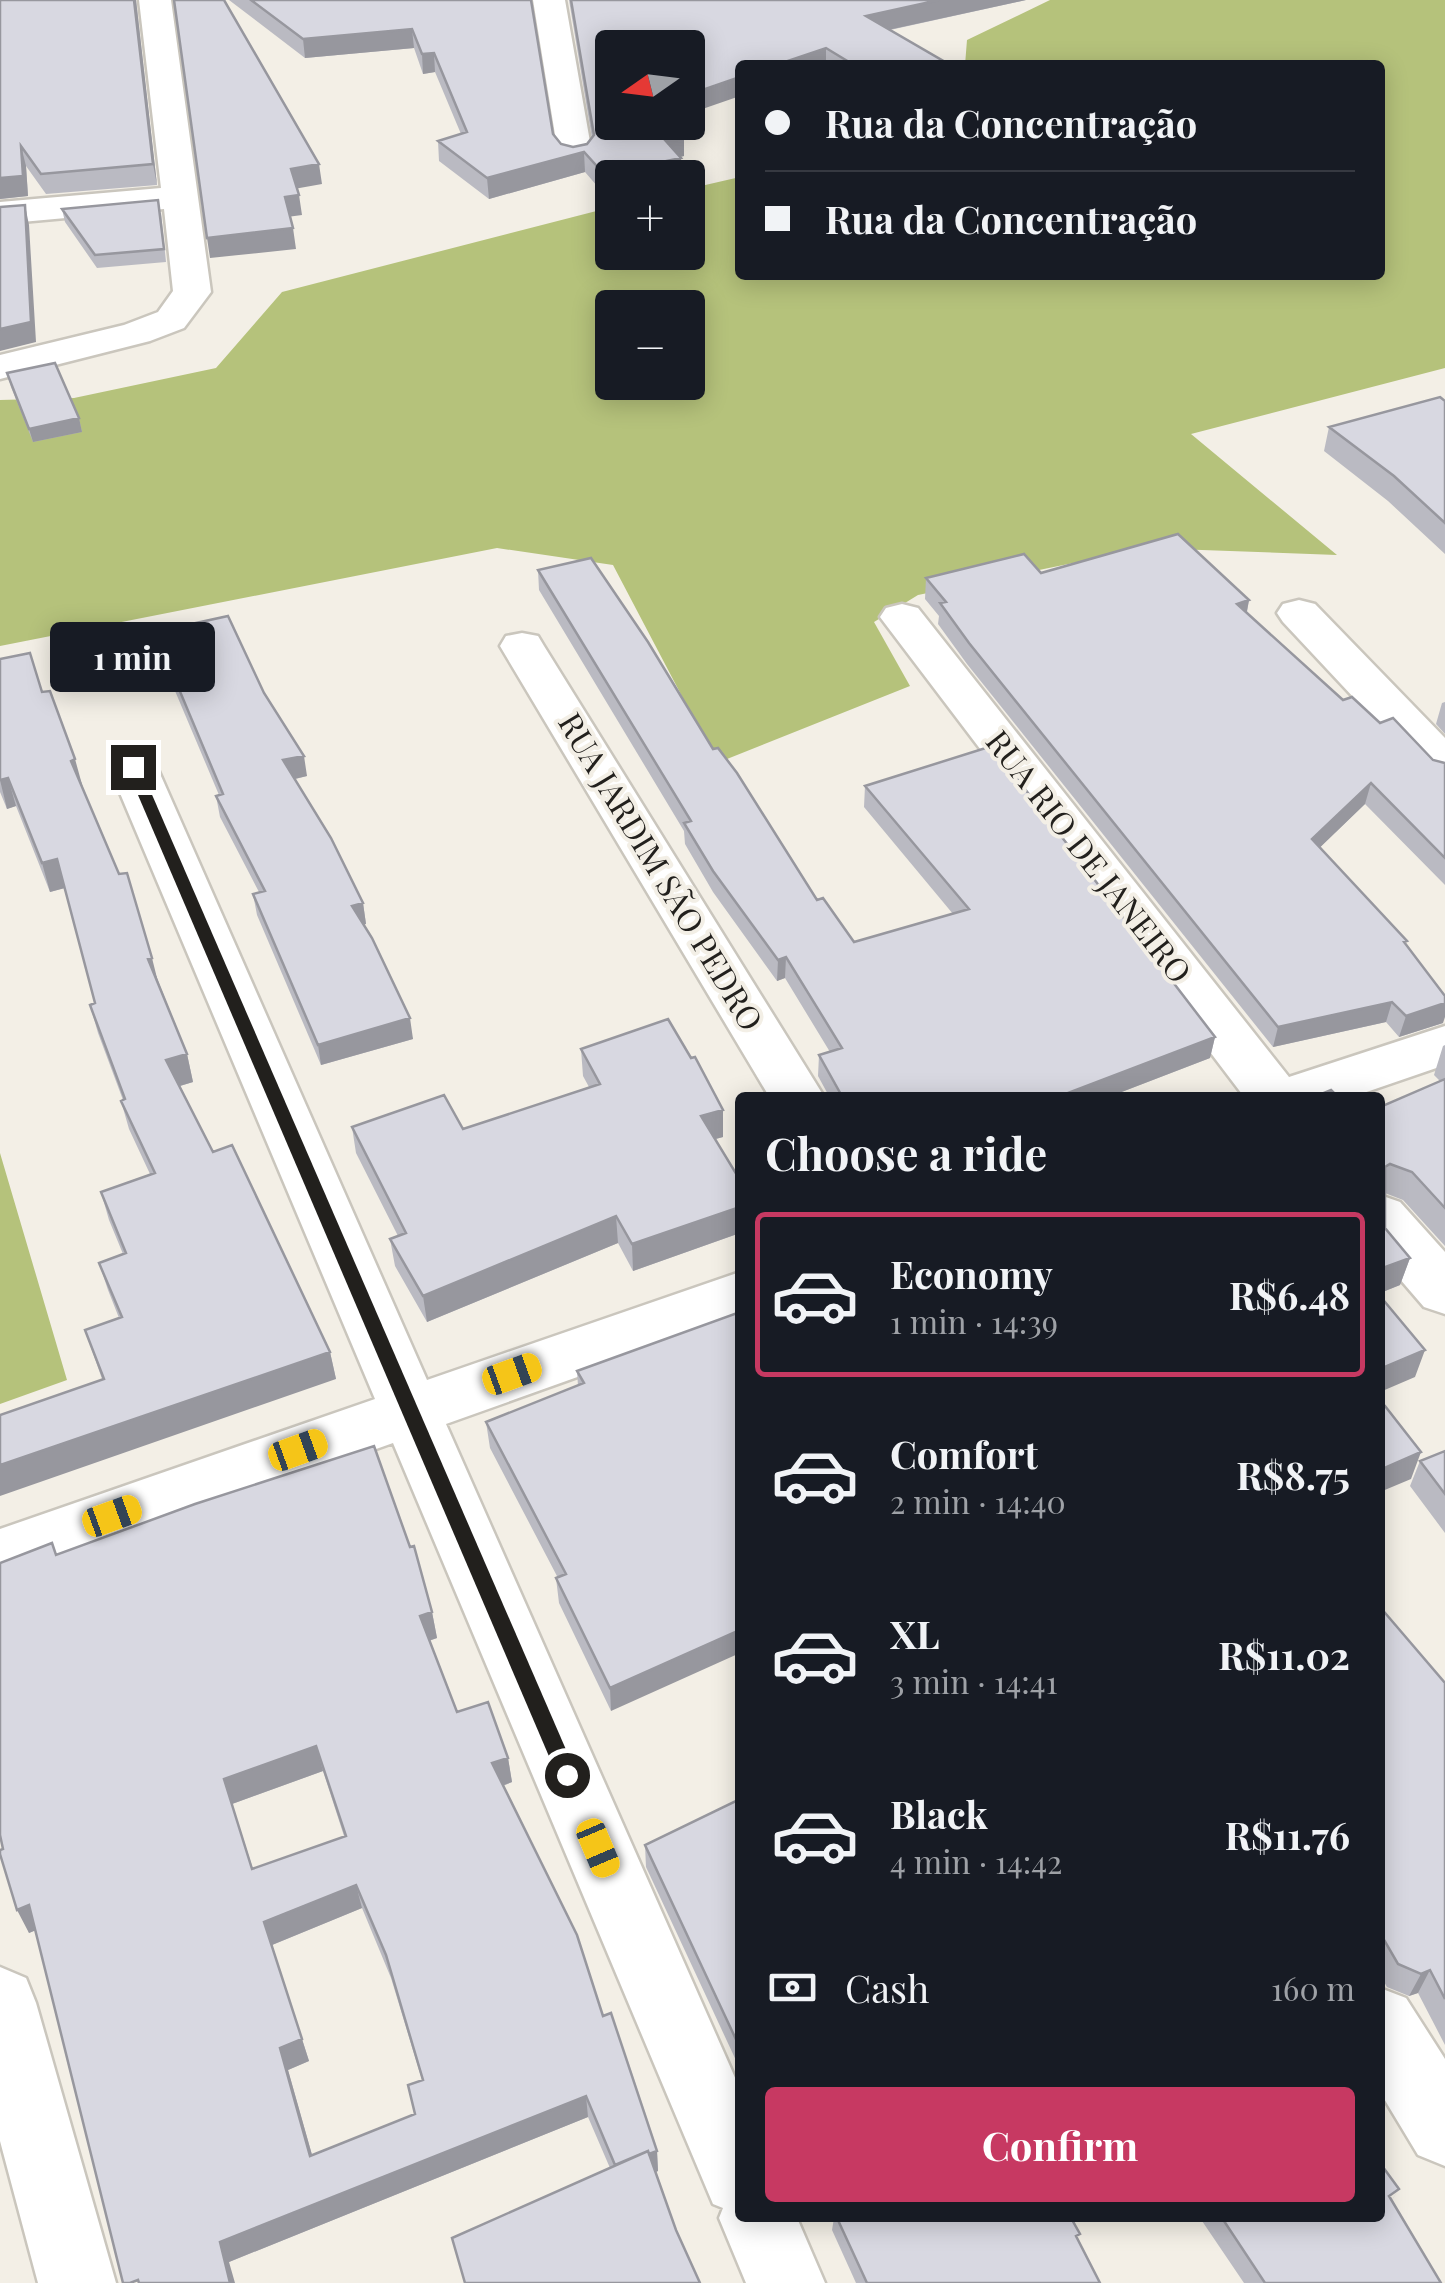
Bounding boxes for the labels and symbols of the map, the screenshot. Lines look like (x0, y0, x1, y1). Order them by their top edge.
north arrow (595, 30, 705, 140)
callout: 1 min (51, 622, 216, 692)
street label: RUA JARDIM SÃO PEDRO (550, 704, 774, 1038)
street label: RUA RIO DE JANEIRO (978, 720, 1202, 991)
route end (111, 745, 156, 790)
car (479, 1350, 545, 1398)
car (265, 1426, 331, 1474)
car (79, 1492, 145, 1540)
route start (545, 1753, 590, 1798)
car (572, 1815, 624, 1881)

